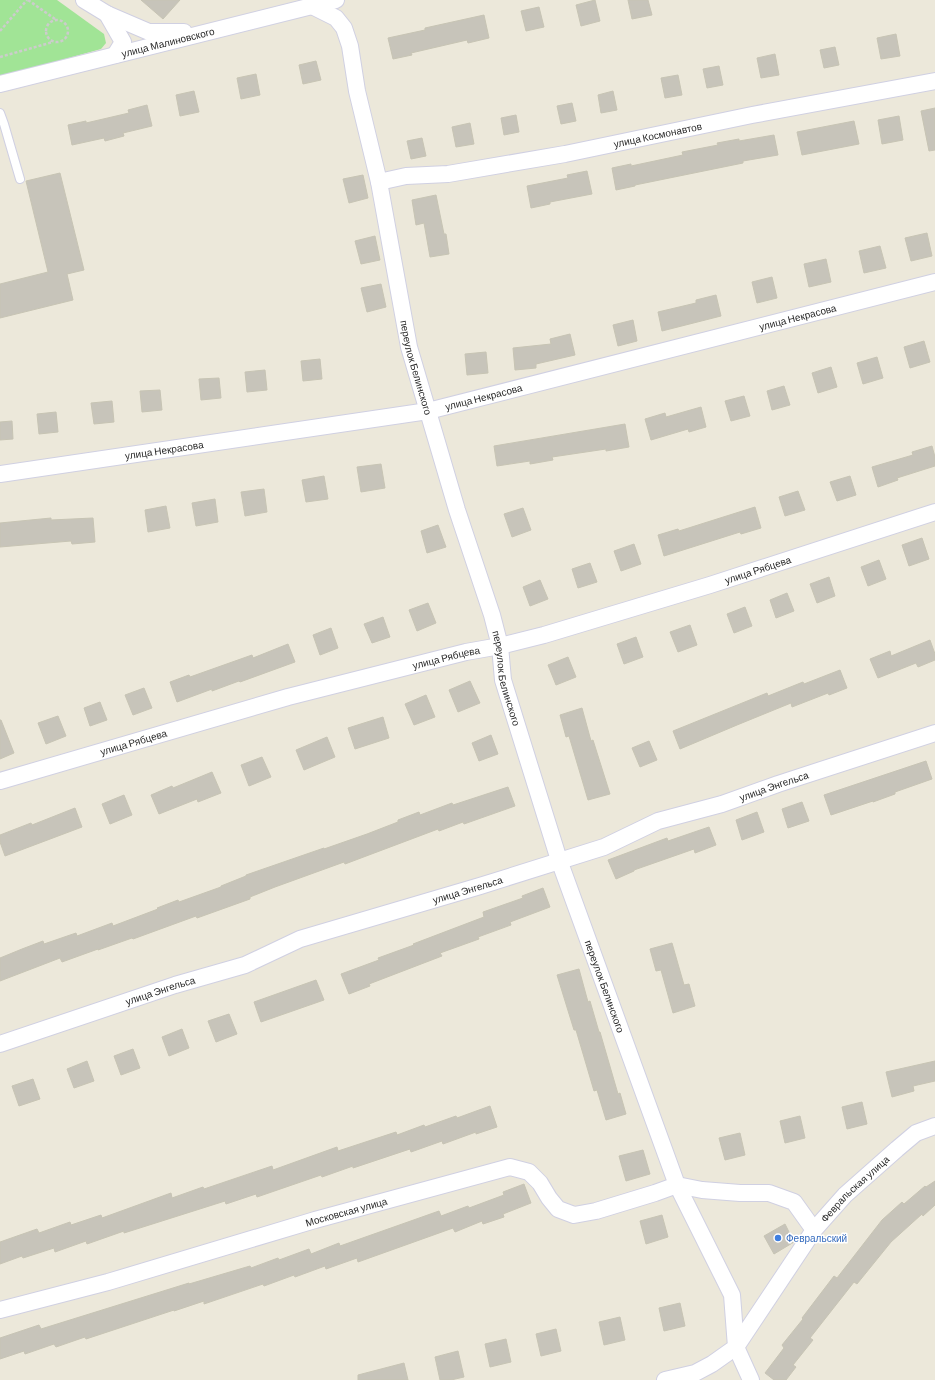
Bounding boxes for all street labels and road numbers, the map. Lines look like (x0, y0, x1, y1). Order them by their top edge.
street label: улица Малиновского (120, 25, 216, 59)
street label: улица Космонавтов (612, 120, 703, 150)
street label: улица Некрасова (758, 301, 838, 333)
street label: переулок Белинского (398, 319, 435, 417)
street label: улица Некрасова (444, 381, 524, 412)
street label: улица Некрасова (124, 438, 205, 462)
street label: улица Рябцева (723, 553, 793, 586)
street label: переулок Белинского (490, 629, 523, 728)
street label: улица Рябцева (411, 644, 481, 671)
street label: улица Рябцева (99, 727, 169, 757)
street label: улица Энгельса (738, 768, 810, 803)
street label: улица Энгельса (431, 873, 504, 906)
street label: переулок Белинского (583, 938, 627, 1034)
street label: улица Энгельса (124, 973, 197, 1007)
street label: Февральская улица (818, 1153, 892, 1224)
street label: Московская улица (304, 1195, 389, 1229)

